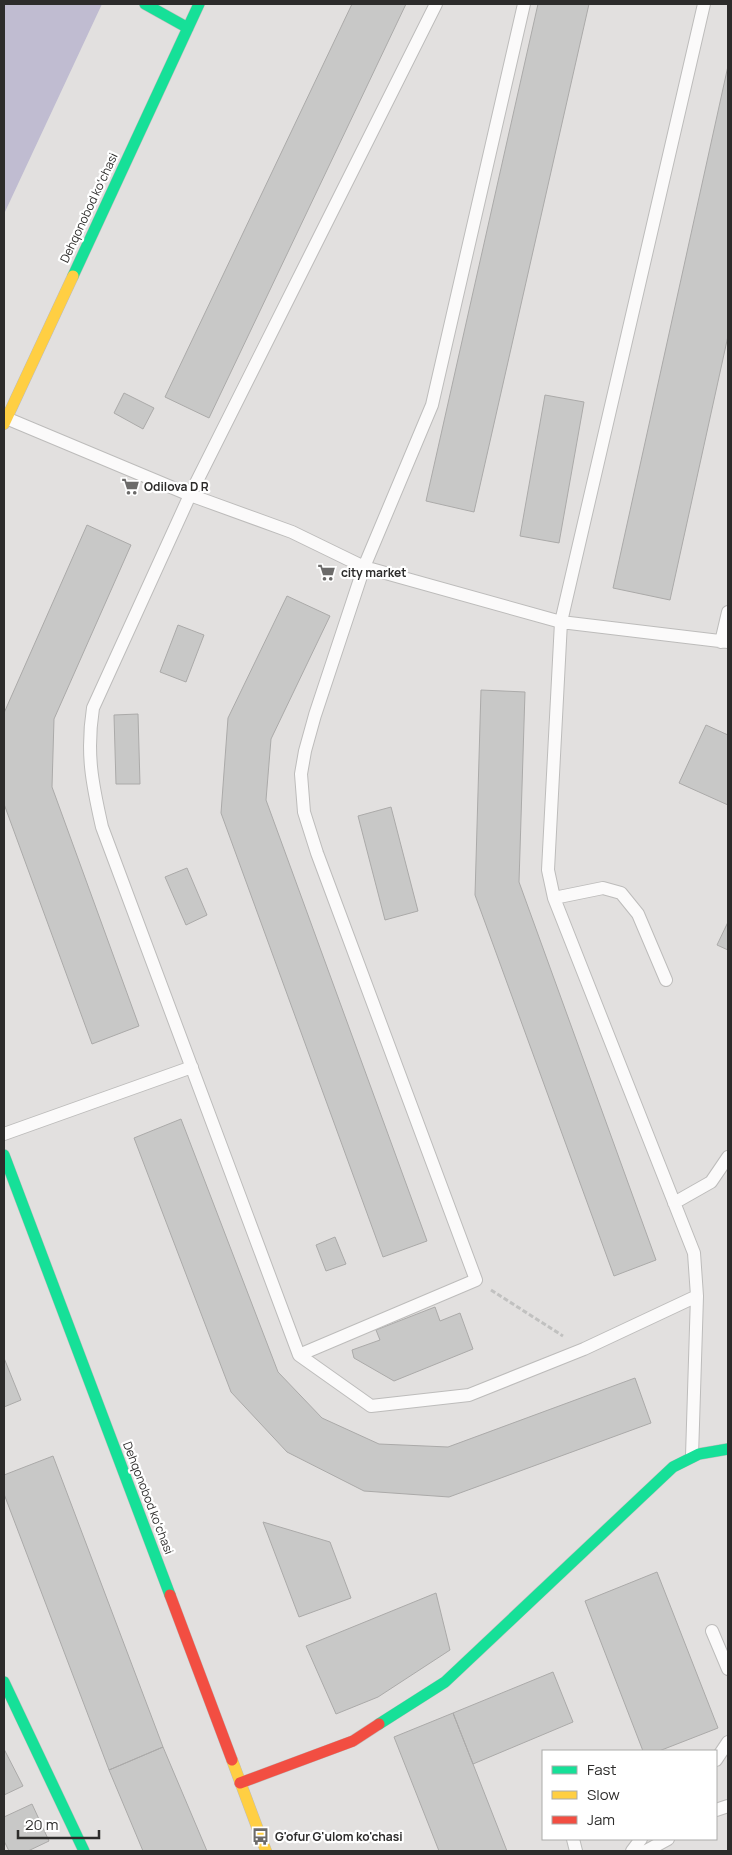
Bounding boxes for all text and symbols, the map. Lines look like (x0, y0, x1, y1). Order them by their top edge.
street label: Dehqonobod koʻchasi (56, 150, 121, 266)
supermarket icon: Odilova D R (120, 477, 140, 497)
place label: Odilova D R (144, 478, 209, 495)
supermarket icon: city market (317, 563, 337, 583)
place label: city market (341, 564, 406, 581)
street label: Dehqonobod koʻchasi (119, 1439, 178, 1557)
legend (542, 1750, 717, 1840)
text: Fast (587, 1759, 616, 1780)
text: Slow (587, 1784, 620, 1805)
scale bar (18, 1808, 99, 1840)
text: Jam (587, 1809, 615, 1830)
text: 20 m (25, 1814, 58, 1835)
bus stop icon: G'ofur G'ulom ko'chasi (251, 1827, 271, 1847)
place label: G'ofur G'ulom ko'chasi (275, 1828, 403, 1845)

